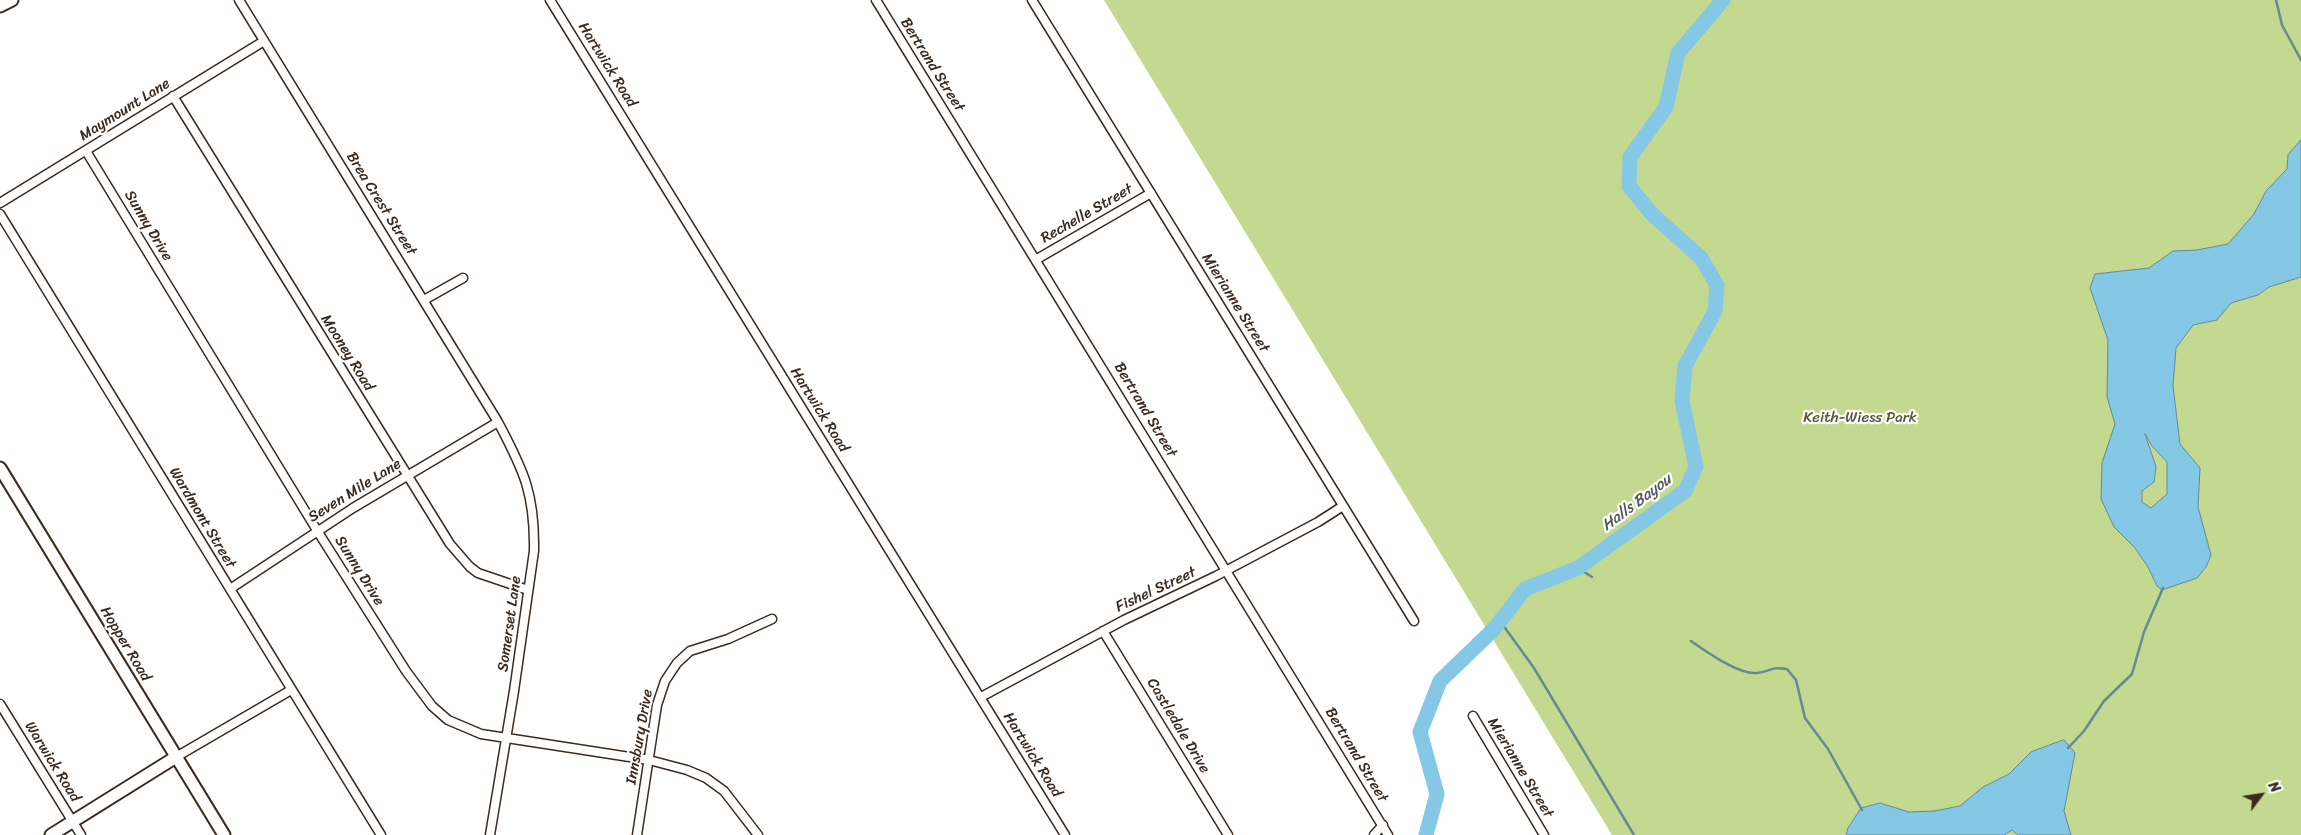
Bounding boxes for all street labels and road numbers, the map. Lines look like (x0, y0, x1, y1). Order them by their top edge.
street label: Bertrand Street (896, 15, 968, 115)
street label: Hartwick Road (574, 19, 640, 111)
street label: Maymount Lane (76, 75, 174, 145)
street label: Brea Crest Street (342, 149, 420, 259)
street label: Rechelle Street (1038, 180, 1136, 248)
street label: Sunny Drive (120, 187, 176, 265)
street label: Mierianne Street (1197, 250, 1273, 356)
street label: Mooney Road (316, 311, 378, 395)
street label: Bertrand Street (1110, 359, 1180, 461)
street label: Hartwick Road (786, 364, 852, 456)
street label: Seven Mile Lane (305, 455, 405, 527)
street label: Wardmont Street (165, 464, 239, 572)
street label: Sunny Drive (330, 533, 388, 609)
street label: Fishel Street (1113, 564, 1199, 616)
street label: Somerset Lane (494, 575, 526, 673)
street label: Hopper Road (96, 603, 154, 685)
street label: Castledale Drive (1143, 675, 1213, 777)
street label: Innsbury Drive (623, 688, 657, 786)
street label: Bertrand Street (1321, 704, 1391, 806)
street label: Hartwick Road (999, 709, 1065, 801)
street label: Mierianne Street (1483, 715, 1557, 821)
street label: Warwick Road (20, 719, 84, 805)

